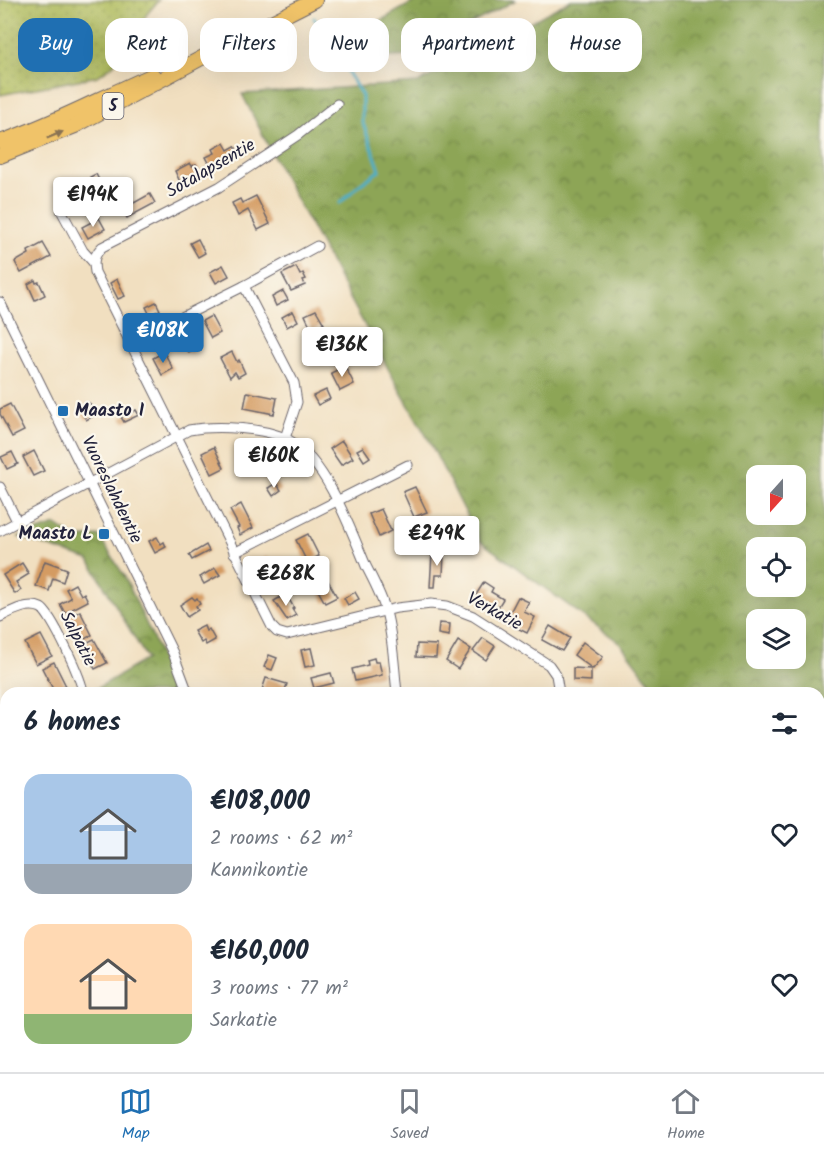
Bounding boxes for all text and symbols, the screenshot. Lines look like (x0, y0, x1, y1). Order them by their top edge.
chip: Buy (18, 18, 93, 72)
chip: Rent (105, 18, 188, 72)
chip: Filters (200, 18, 297, 72)
chip: New (309, 18, 389, 72)
chip: Apartment (401, 18, 536, 72)
chip: House (548, 18, 642, 72)
road number: 5 (102, 93, 124, 119)
one-way arrow (46, 130, 64, 140)
street label: Sotalapsentie (161, 132, 261, 206)
pin: €194K (51, 177, 135, 228)
text: €194K (67, 180, 119, 212)
pin: €108K (121, 313, 205, 364)
text: €108K (137, 316, 189, 348)
pin: €136K (300, 327, 384, 378)
text: €136K (316, 330, 368, 362)
place label: Maasto I (75, 397, 145, 426)
marker: Maasto I (56, 404, 70, 418)
street label: Vuoreslahdentie (72, 431, 150, 549)
pin: €160K (232, 438, 316, 489)
text: €160K (248, 441, 300, 473)
north arrow (746, 465, 806, 525)
map controls (746, 465, 806, 669)
pin: €249K (395, 516, 479, 567)
text: €249K (408, 519, 466, 551)
place label: Maasto L (19, 520, 92, 549)
marker: Maasto L (97, 527, 111, 541)
button: locate (746, 537, 806, 597)
pin: €268K (244, 556, 328, 607)
text: €268K (256, 559, 316, 591)
street label: Verkatie (461, 585, 527, 639)
street label: Salpatie (51, 606, 103, 672)
button: layers (746, 609, 806, 669)
text: 6 homes (24, 702, 121, 744)
icon: filters (768, 707, 801, 740)
text: €108,000 (210, 781, 310, 823)
icon: home (72, 798, 144, 870)
icon: heart (768, 818, 801, 851)
text: 2 rooms · 62 m² (210, 823, 352, 855)
text: Kannikontie (210, 855, 308, 887)
text: €160,000 (210, 931, 309, 973)
icon: home (72, 948, 144, 1020)
icon: heart (768, 968, 801, 1001)
text: 3 rooms · 77 m² (210, 973, 348, 1005)
text: Sarkatie (210, 1005, 277, 1037)
tab: Map (119, 1085, 152, 1146)
tab: Saved (391, 1085, 429, 1146)
tab: Home (667, 1085, 705, 1146)

